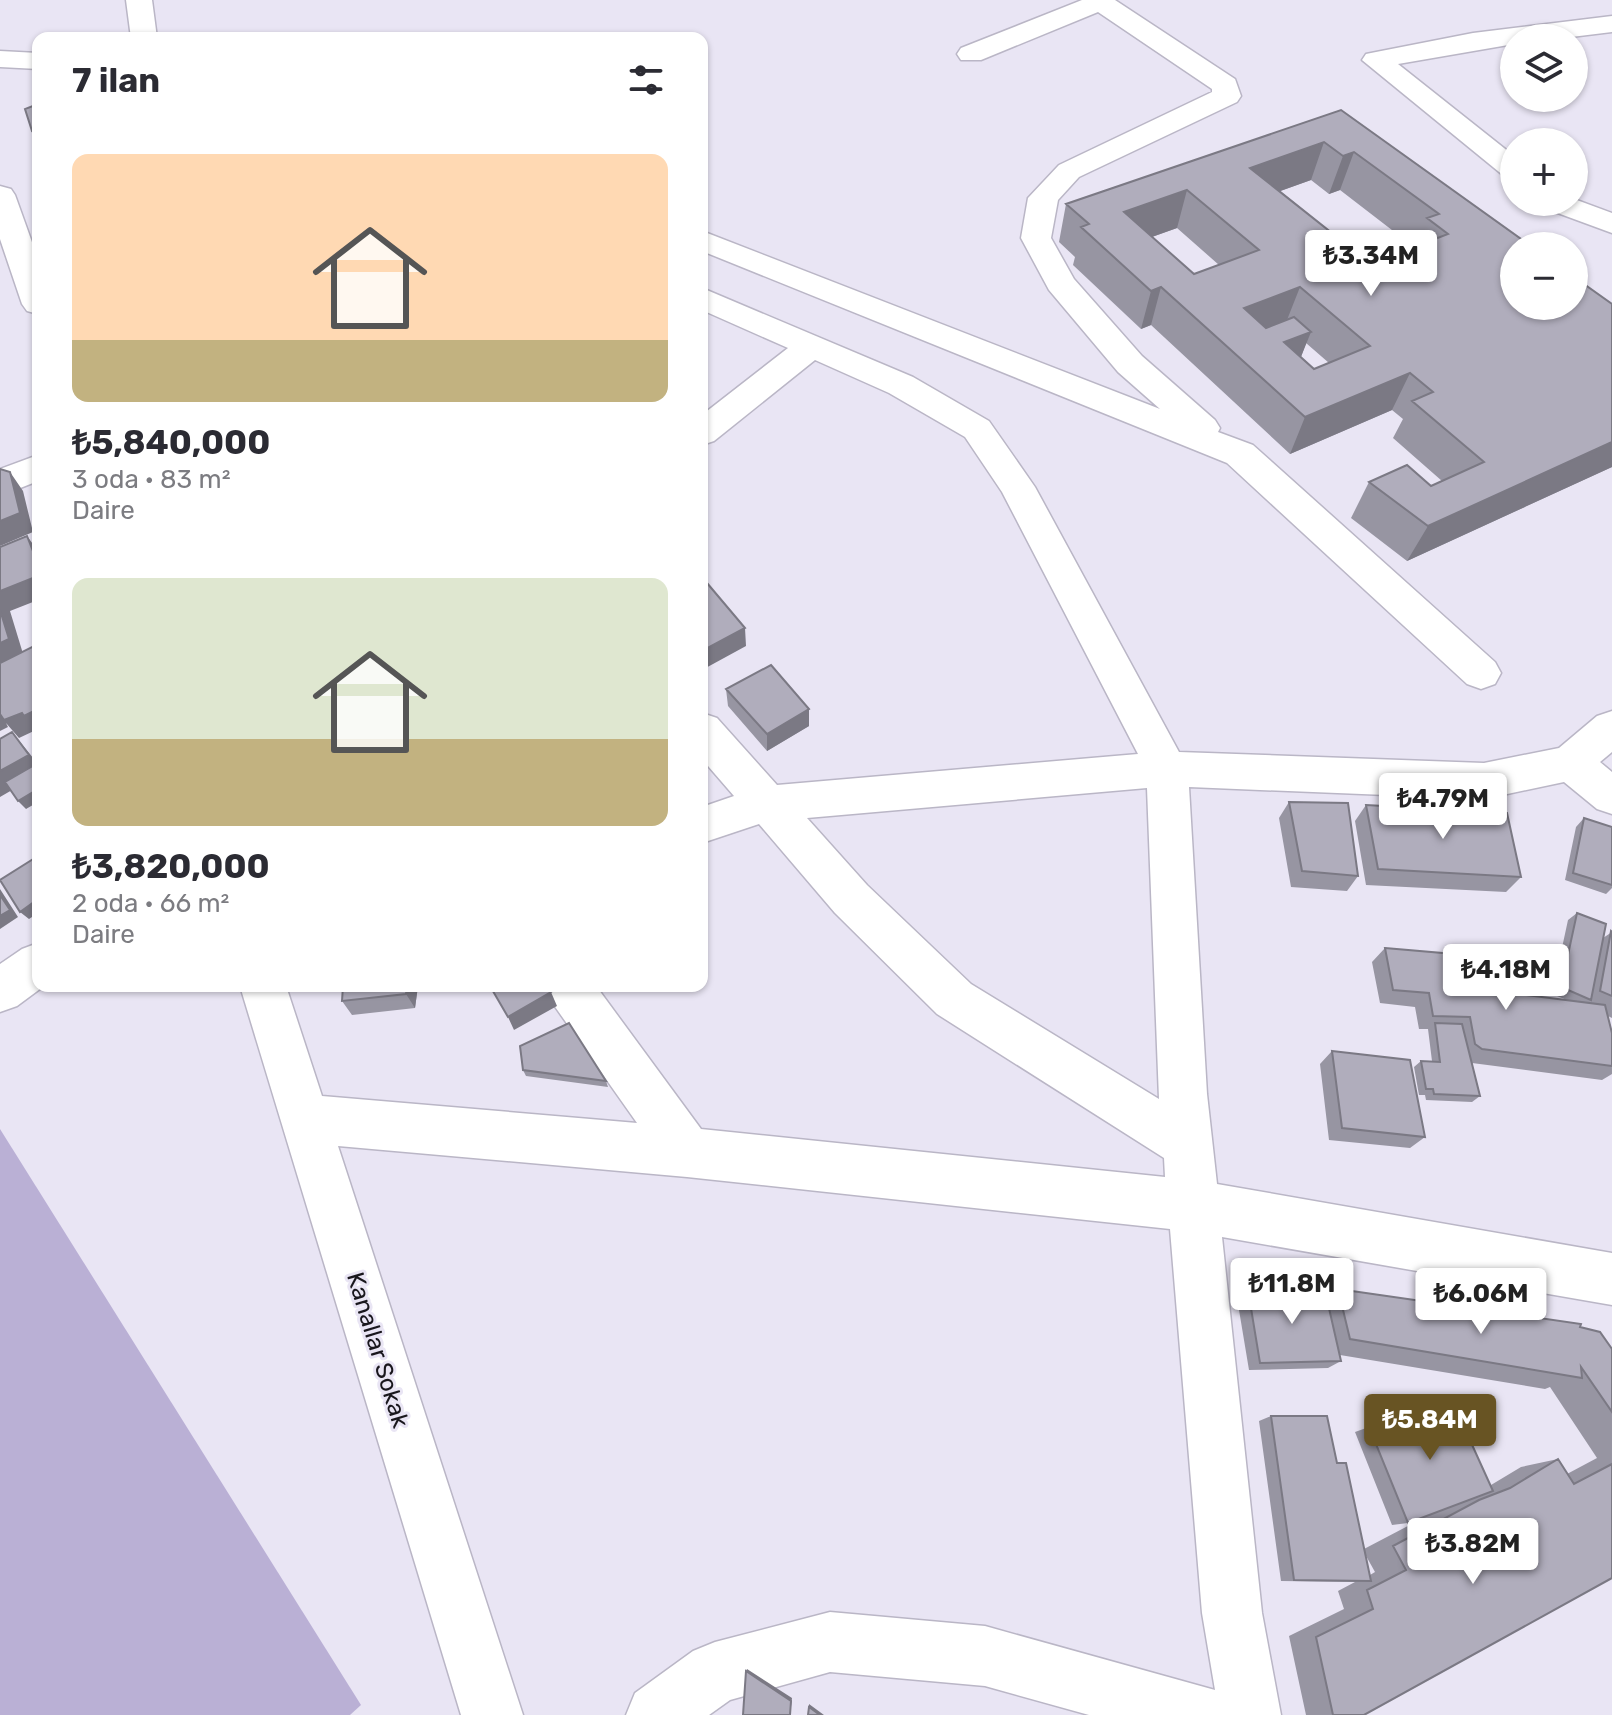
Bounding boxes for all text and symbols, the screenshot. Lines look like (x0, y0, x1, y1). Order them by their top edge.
map controls (1500, 24, 1588, 320)
button: layers (1500, 24, 1588, 112)
icon: filters (624, 58, 668, 102)
text: 7 ilan (72, 60, 160, 101)
button: + (1500, 128, 1588, 216)
icon: home (298, 206, 442, 350)
pin: ₺3.34M (1306, 230, 1436, 298)
button: − (1500, 232, 1588, 320)
text: ₺3.34M (1323, 240, 1419, 271)
text: ₺5,840,000 (72, 422, 270, 463)
text: 3 oda · 83 m² (72, 464, 231, 495)
text: Daire (72, 495, 135, 526)
icon: home (298, 630, 442, 774)
pin: ₺4.79M (1378, 773, 1508, 841)
text: ₺4.79M (1397, 783, 1489, 814)
text: ₺3,820,000 (72, 846, 270, 887)
text: 2 oda · 66 m² (72, 888, 229, 919)
text: Daire (72, 919, 135, 950)
pin: ₺4.18M (1441, 944, 1571, 1012)
text: ₺4.18M (1461, 954, 1551, 985)
pin: ₺11.8M (1227, 1258, 1357, 1326)
text: ₺11.8M (1248, 1268, 1336, 1299)
pin: ₺6.06M (1416, 1268, 1546, 1336)
street label: Kanallar Sokak (341, 1269, 415, 1432)
text: ₺6.06M (1433, 1278, 1529, 1309)
pin: ₺5.84M (1365, 1394, 1495, 1462)
text: ₺5.84M (1382, 1404, 1478, 1435)
pin: ₺3.82M (1408, 1518, 1538, 1586)
text: ₺3.82M (1425, 1528, 1521, 1559)

